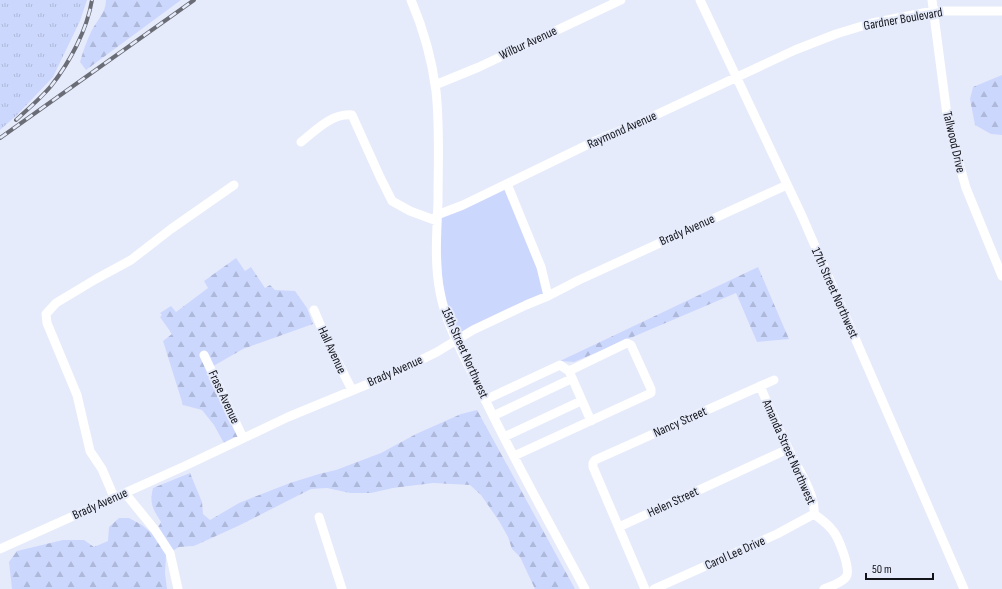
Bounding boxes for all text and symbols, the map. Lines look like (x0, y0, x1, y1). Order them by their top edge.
street label: Gardner Boulevard (862, 4, 944, 34)
street label: Wilbur Avenue (497, 23, 559, 63)
street label: Raymond Avenue (585, 108, 659, 152)
street label: Tallwood Drive (939, 110, 969, 174)
street label: Brady Avenue (657, 211, 717, 249)
street label: 17th Street Northwest (808, 245, 862, 341)
street label: 15th Street Northwest (438, 305, 492, 401)
street label: Hall Avenue (314, 324, 350, 376)
street label: Brady Avenue (365, 352, 425, 390)
street label: Frase Avenue (205, 368, 243, 426)
street label: Amanda Street Northwest (758, 396, 819, 507)
street label: Nancy Street (651, 403, 709, 441)
street label: Helen Street (645, 483, 701, 521)
street label: Brady Avenue (70, 485, 130, 523)
street label: Carol Lee Drive (702, 533, 768, 573)
scale bar (866, 555, 933, 581)
text: 50 m (872, 562, 892, 577)

